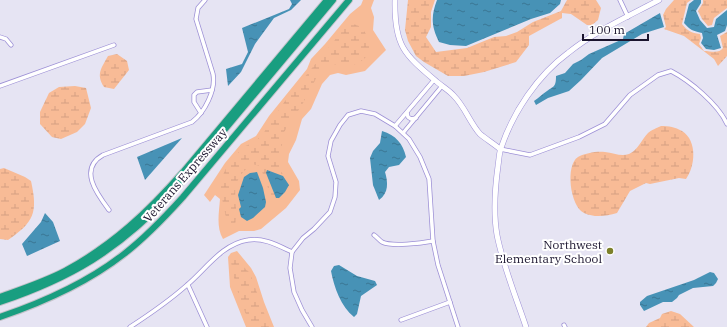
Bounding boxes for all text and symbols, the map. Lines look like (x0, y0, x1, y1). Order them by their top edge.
scale bar (583, 16, 648, 42)
text: 100 m (589, 22, 625, 37)
street label: Veterans Expressway (140, 124, 230, 225)
place label: Northwest Elementary School (495, 237, 602, 266)
marker: Northwest Elementary School (605, 246, 615, 256)

